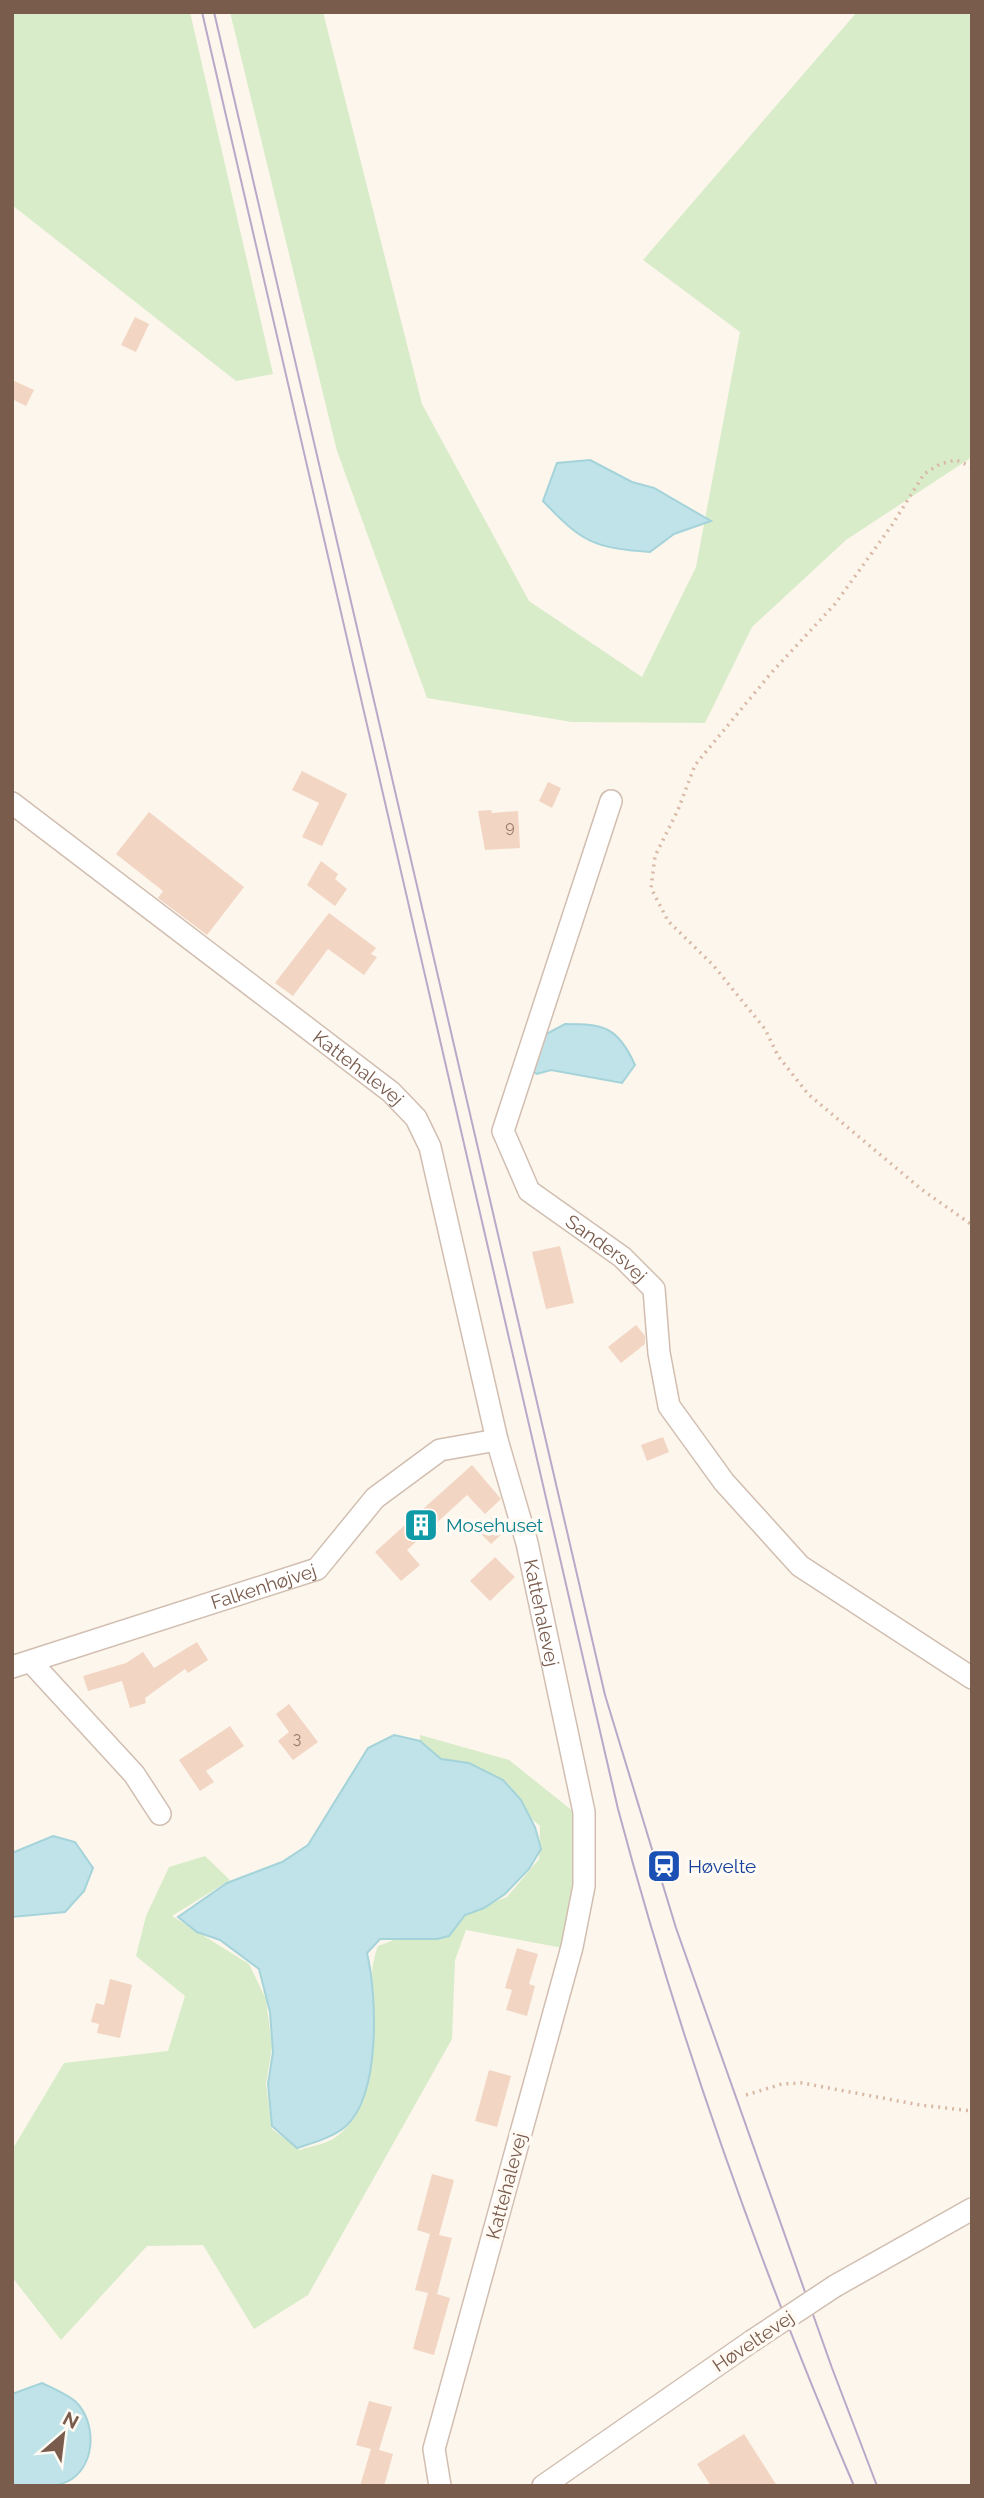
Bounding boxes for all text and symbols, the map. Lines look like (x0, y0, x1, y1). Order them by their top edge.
house number: 9 (505, 817, 515, 836)
street label: Kattehalevej (309, 1026, 409, 1110)
street label: Sandersvej (562, 1210, 652, 1287)
building icon: Mosehuset (402, 1506, 440, 1544)
place label: Mosehuset (446, 1514, 544, 1536)
street label: Kattehalevej (520, 1557, 564, 1668)
street label: Falkenhøjvej (208, 1559, 319, 1613)
house number: 3 (293, 1729, 301, 1748)
station icon: Høvelte (645, 1847, 683, 1885)
place label: Høvelte (688, 1855, 756, 1877)
street label: Kattehalevej (481, 2131, 531, 2241)
street label: Høveltevej (708, 2306, 798, 2376)
north arrow (28, 2400, 98, 2470)
text: N (59, 2407, 83, 2433)

